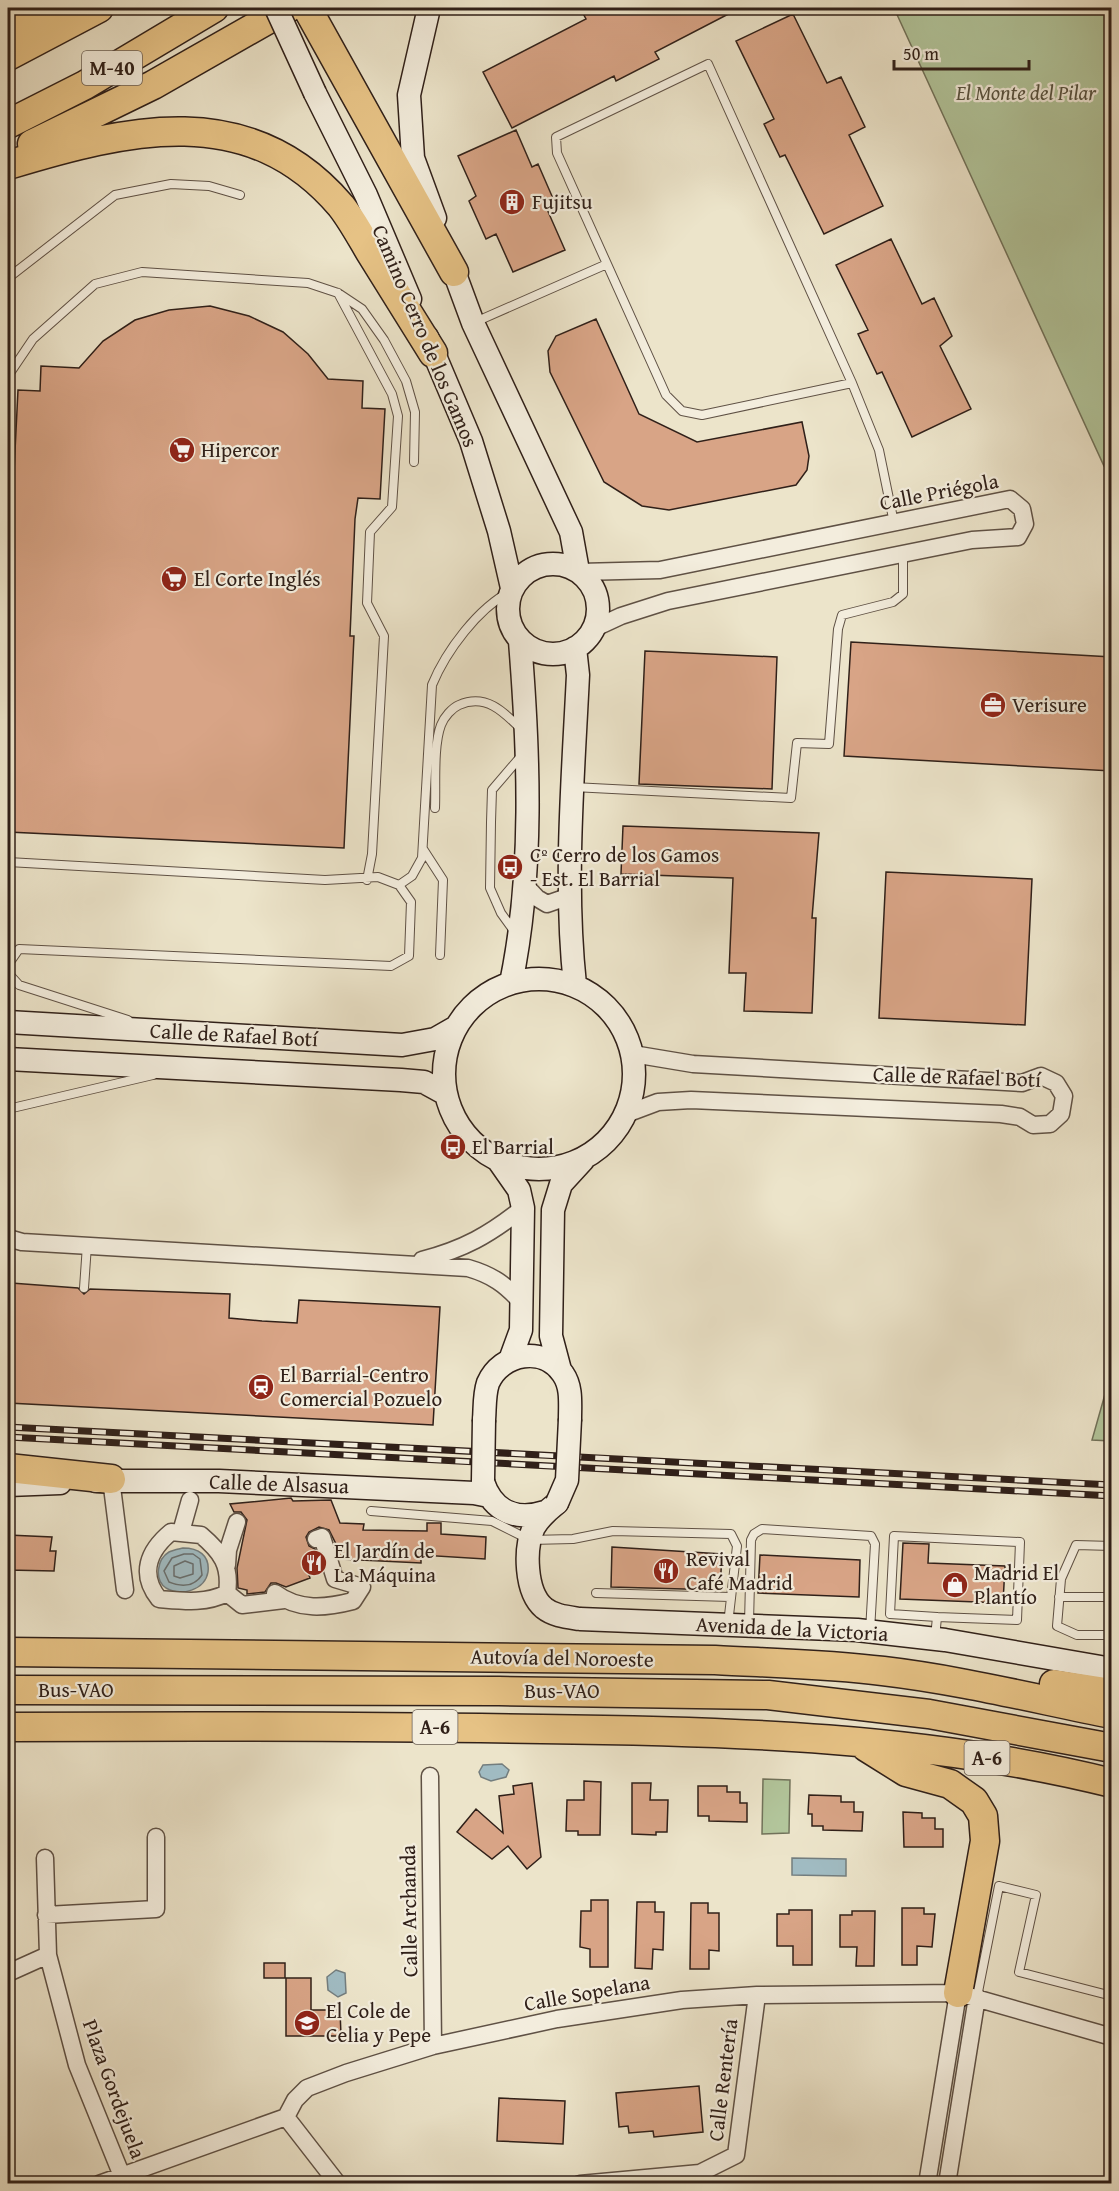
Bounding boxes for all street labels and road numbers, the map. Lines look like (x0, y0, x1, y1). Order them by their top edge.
road number: M-40 (82, 51, 142, 85)
street label: Camino Cerro de los Gamos (365, 220, 486, 452)
street label: Calle Priégola (877, 465, 1001, 518)
street label: Calle de Rafael Botí (149, 1015, 320, 1054)
street label: Calle de Rafael Botí (872, 1058, 1043, 1095)
street label: Calle de Alsasua (209, 1466, 349, 1501)
street label: Avenida de la Victoria (695, 1608, 889, 1649)
street label: Autovía del Noroeste (470, 1640, 654, 1675)
street label: Bus-VAO (38, 1674, 114, 1705)
street label: Bus-VAO (524, 1675, 600, 1706)
road number: A-6 (412, 1710, 458, 1744)
road number: A-6 (964, 1741, 1010, 1775)
street label: Calle Archanda (392, 1845, 425, 1977)
street label: Calle Sopelana (522, 1966, 652, 2019)
street label: Plaza Gordejuela (75, 2015, 154, 2163)
street label: Calle Rentería (700, 2017, 745, 2143)

